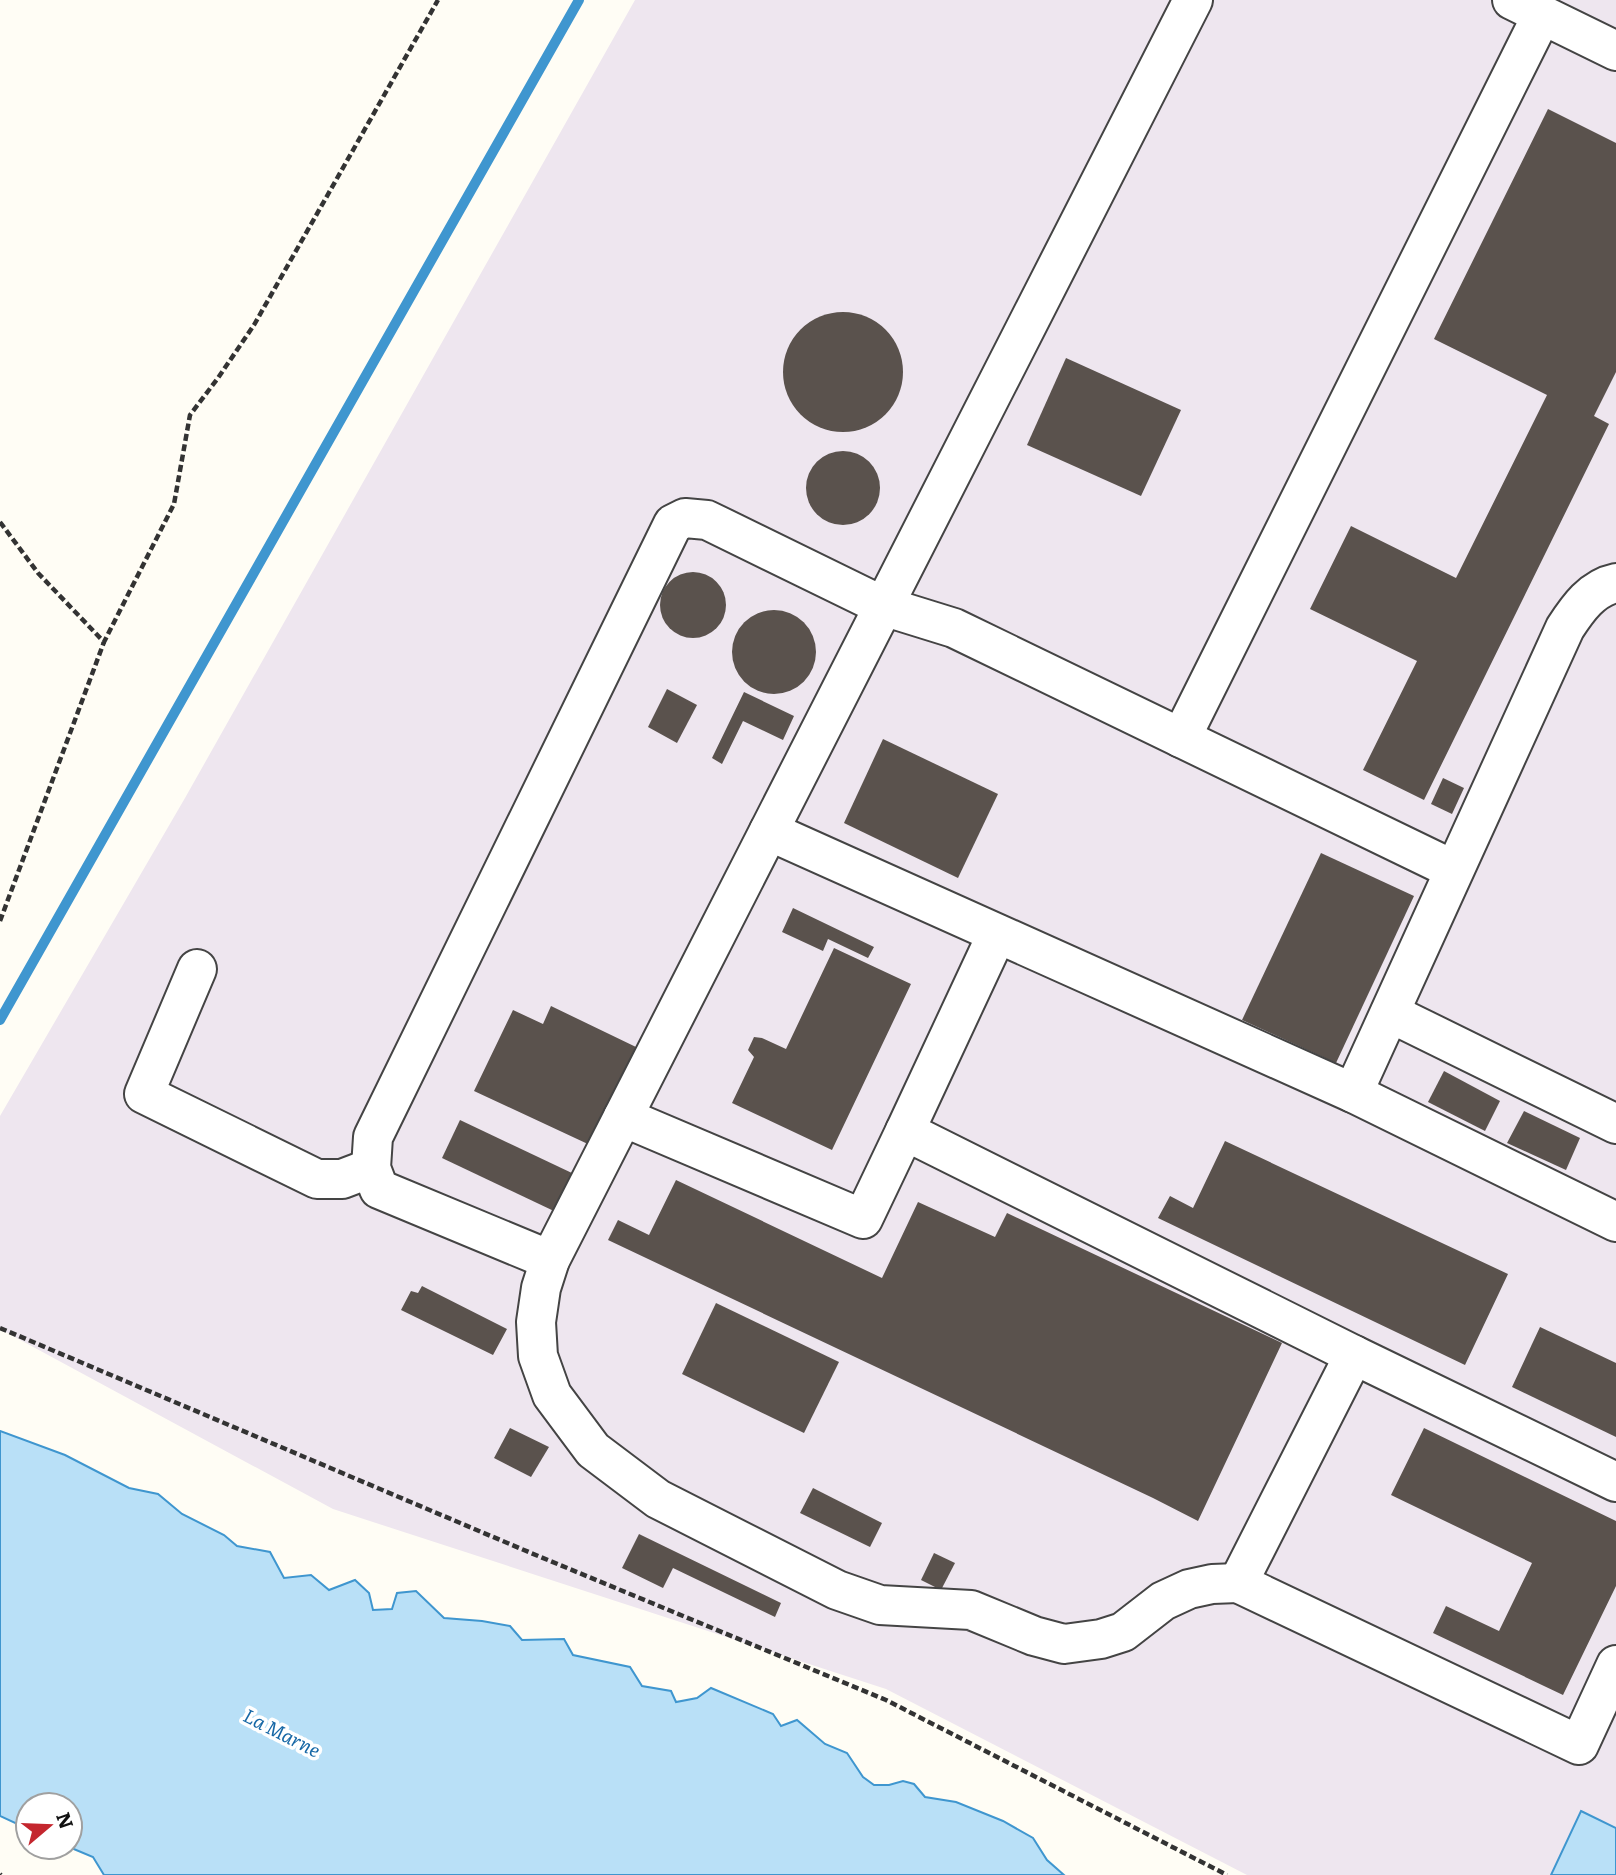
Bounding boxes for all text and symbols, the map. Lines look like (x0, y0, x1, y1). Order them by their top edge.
water label: La Marne (239, 1701, 326, 1763)
north arrow (14, 1791, 84, 1861)
text: N (50, 1808, 82, 1832)

